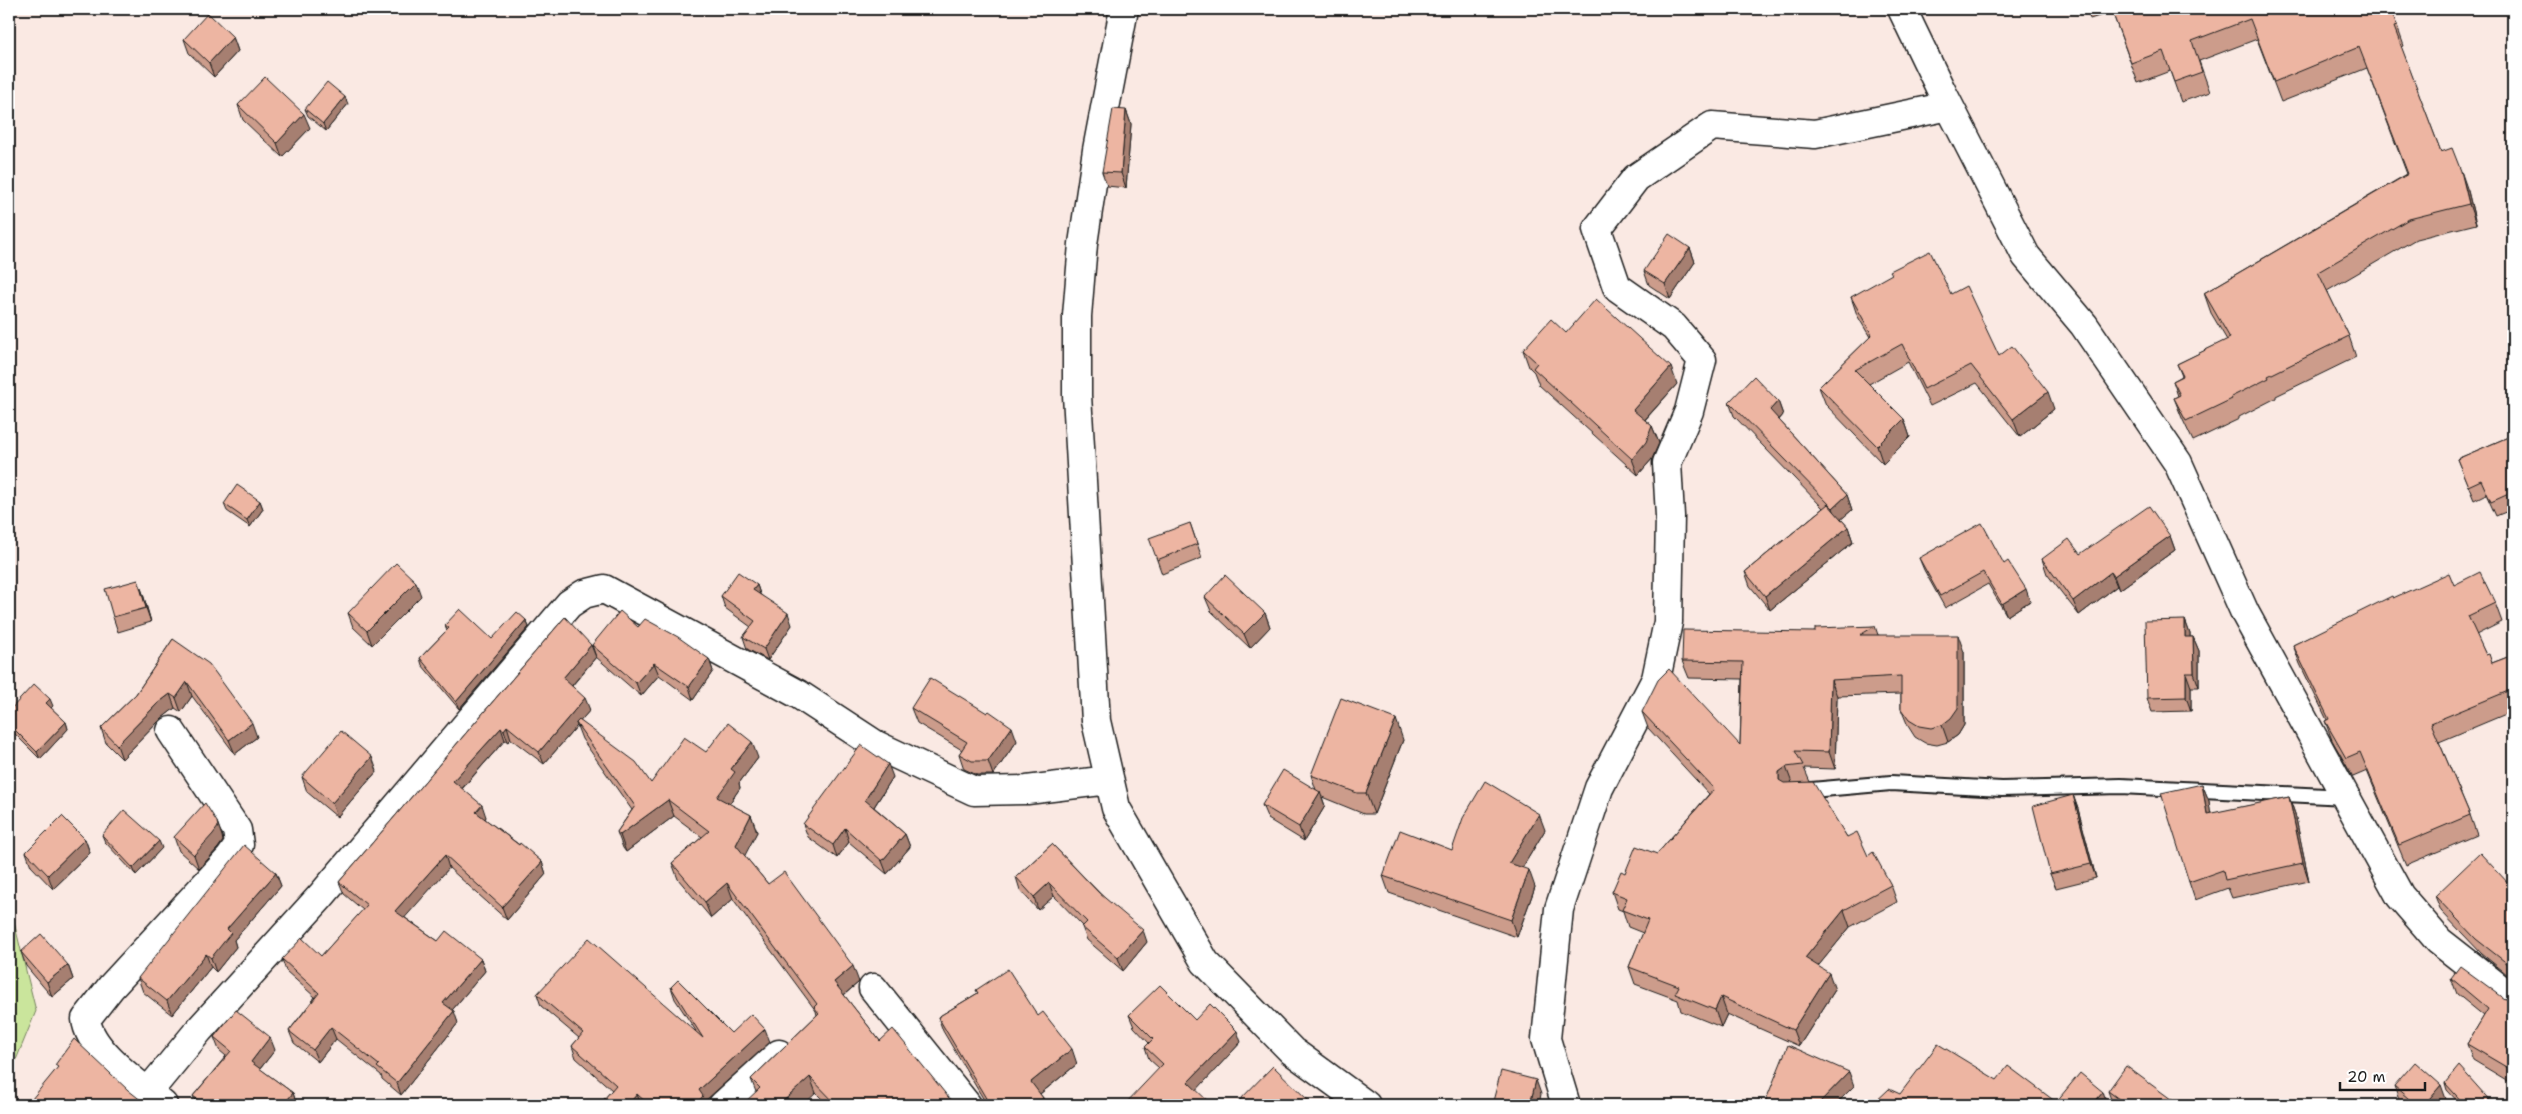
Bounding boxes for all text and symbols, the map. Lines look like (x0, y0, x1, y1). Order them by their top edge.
scale bar (2340, 1059, 2424, 1091)
text: 20 m (2347, 1067, 2386, 1087)

